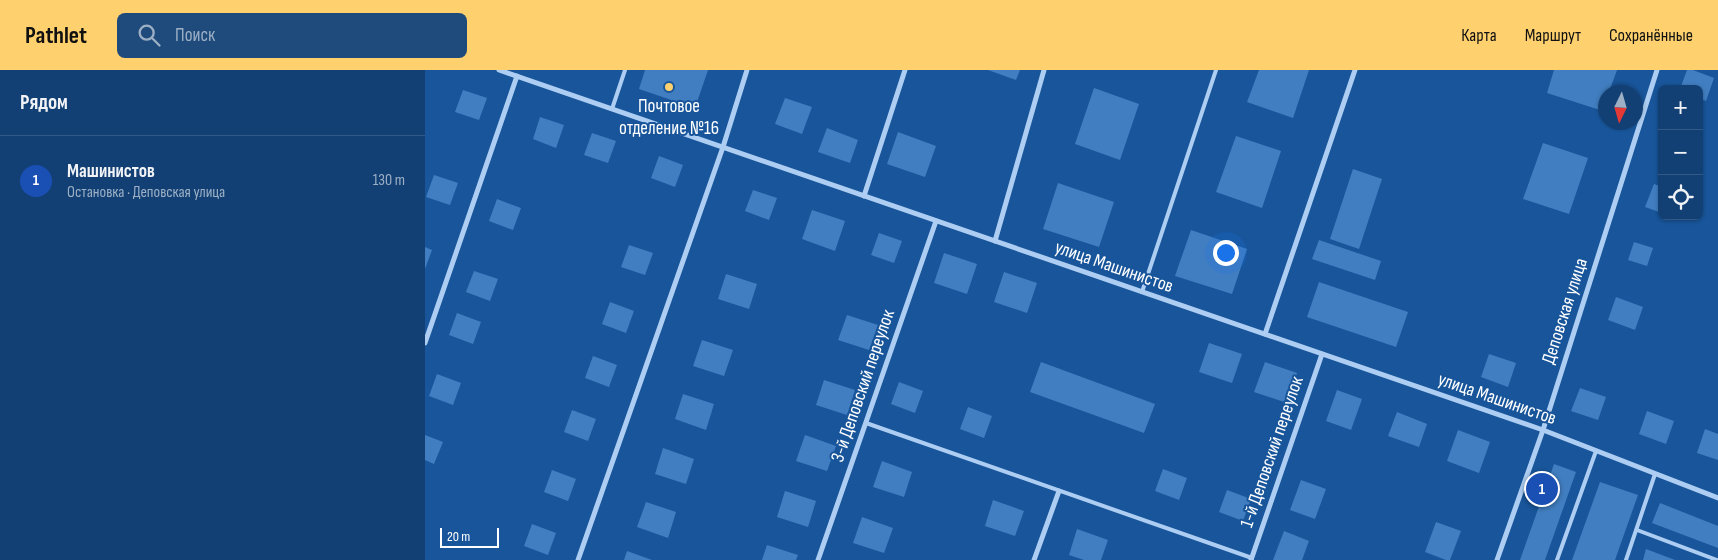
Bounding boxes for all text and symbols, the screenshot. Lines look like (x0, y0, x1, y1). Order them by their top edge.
search box (117, 13, 467, 58)
text: Pathlet (25, 21, 87, 50)
icon: search (135, 21, 163, 49)
text: Поиск (175, 24, 215, 47)
text: Карта (1461, 25, 1497, 46)
text: Маршрут (1525, 25, 1581, 46)
text: Сохранённые (1609, 25, 1693, 46)
marker: Почтовое отделение №16 (663, 81, 675, 93)
north arrow (1598, 85, 1643, 130)
map controls (1658, 85, 1703, 220)
button: + (1658, 85, 1703, 130)
text: Рядом (20, 90, 68, 115)
place label: Почтовое отделение №16 (619, 95, 719, 140)
button: − (1658, 130, 1703, 175)
text: Машинистов (67, 160, 155, 183)
text: 1 (33, 171, 39, 190)
text: 130 m (373, 171, 405, 190)
button: locate (1658, 175, 1703, 220)
text: Остановка · Деповская улица (67, 183, 225, 202)
street label: улица Машинистов (1052, 236, 1176, 298)
your location (1213, 240, 1239, 266)
street label: Деповская улица (1537, 255, 1593, 367)
street label: 3-й Деповский переулок (826, 306, 900, 465)
street label: улица Машинистов (1435, 368, 1559, 430)
street label: 1-й Деповский переулок (1235, 373, 1309, 531)
pin: 1 (1526, 470, 1558, 508)
scale bar (440, 525, 499, 548)
text: 20 m (447, 528, 470, 545)

